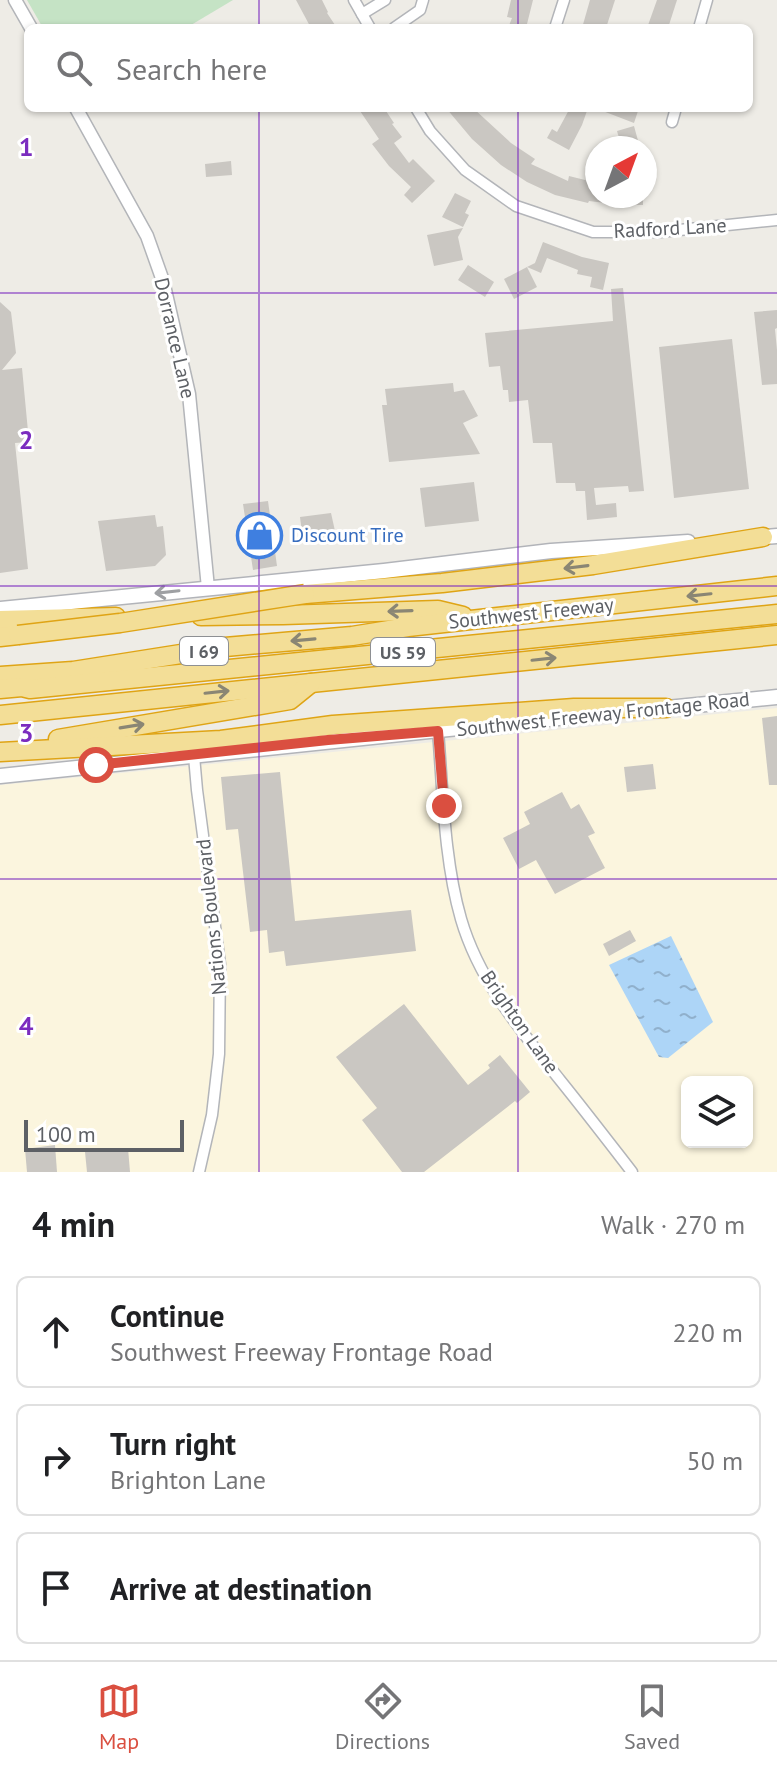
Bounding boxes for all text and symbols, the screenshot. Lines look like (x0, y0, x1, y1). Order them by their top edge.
search box (24, 24, 753, 112)
icon: search (52, 46, 96, 90)
text: Search here (116, 49, 267, 88)
text: 1 (19, 130, 33, 163)
north arrow (585, 136, 657, 208)
street label: Radford Lane (613, 212, 727, 244)
street label: Dorrance Lane (148, 275, 202, 401)
text: 2 (19, 423, 33, 456)
shop icon: Discount Tire (236, 511, 284, 559)
place label: Discount Tire (291, 522, 404, 548)
one-way arrow (563, 560, 589, 575)
one-way arrow (154, 584, 181, 599)
one-way arrow (687, 587, 713, 602)
street label: Southwest Freeway (447, 591, 616, 635)
one-way arrow (387, 603, 414, 618)
one-way arrow (290, 633, 317, 648)
road number: I 69 (180, 637, 228, 665)
road number: US 59 (371, 638, 435, 666)
one-way arrow (530, 652, 557, 667)
one-way arrow (203, 685, 230, 700)
street label: Southwest Freeway Frontage Road (455, 686, 751, 742)
text: 3 (19, 716, 33, 749)
one-way arrow (119, 718, 144, 733)
route start (78, 747, 114, 783)
route end (426, 788, 462, 824)
street label: Nations Boulevard (190, 838, 232, 996)
street label: Brighton Lane (475, 965, 565, 1079)
text: 4 (19, 1009, 34, 1042)
map controls (681, 1076, 753, 1148)
button: layers (681, 1076, 753, 1148)
scale bar (24, 1116, 184, 1152)
text: 100 m (36, 1120, 96, 1148)
text: 4 min (32, 1202, 115, 1246)
text: Walk · 270 m (601, 1208, 745, 1241)
text: Continue (110, 1296, 224, 1335)
icon: ahead (34, 1310, 78, 1354)
text: 220 m (672, 1316, 743, 1349)
text: Southwest Freeway Frontage Road (110, 1335, 493, 1368)
text: Turn right (110, 1424, 236, 1463)
icon: right (34, 1438, 78, 1482)
text: 50 m (687, 1444, 743, 1477)
text: Brighton Lane (110, 1463, 266, 1496)
icon: arrive (34, 1566, 78, 1610)
text: Arrive at destination (110, 1569, 372, 1608)
tab: Map (97, 1679, 141, 1755)
tab: Directions (335, 1679, 430, 1755)
tab: Saved (624, 1679, 680, 1755)

